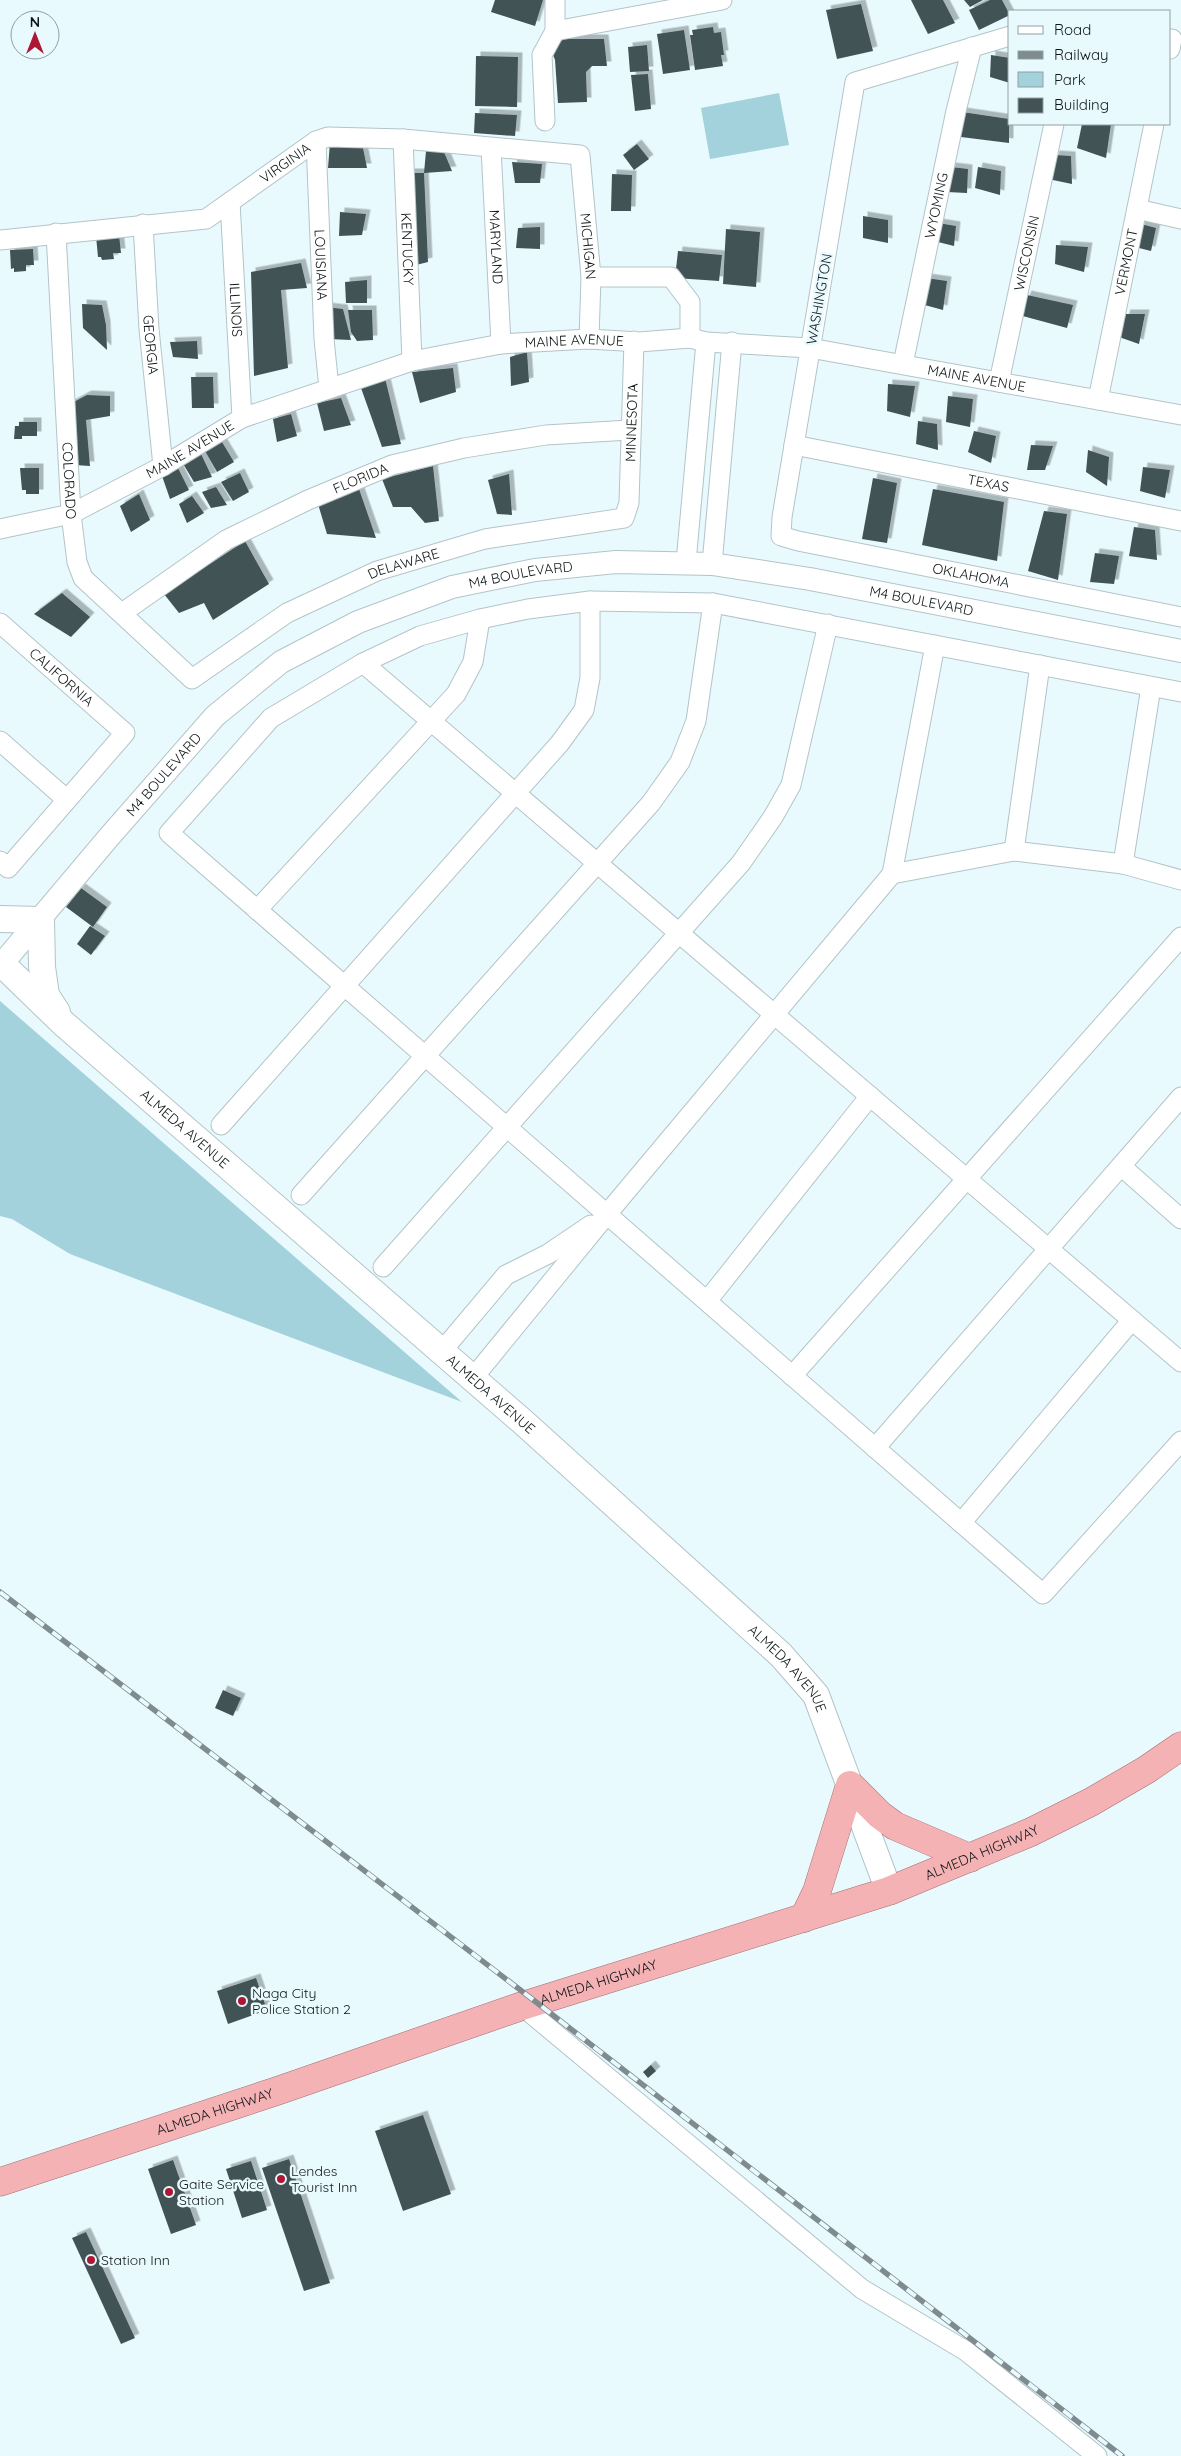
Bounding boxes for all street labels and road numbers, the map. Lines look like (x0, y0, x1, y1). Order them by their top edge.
street label: VIRGINIA (256, 139, 314, 187)
street label: WYOMING (921, 171, 952, 240)
street label: MARYLAND (485, 209, 507, 284)
street label: KENTUCKY (397, 212, 418, 286)
street label: MICHIGAN (576, 212, 600, 280)
street label: WISCONSIN (1010, 214, 1043, 292)
street label: VERMONT (1110, 227, 1142, 297)
street label: LOUISIANA (311, 229, 331, 301)
street label: WASHINGTON (802, 252, 836, 346)
street label: ILLINOIS (226, 282, 246, 338)
street label: GEORGIA (139, 314, 163, 375)
street label: MAINE AVENUE (524, 330, 624, 352)
street label: MAINE AVENUE (926, 360, 1027, 396)
street label: MINNESOTA (621, 383, 642, 462)
street label: MAINE AVENUE (143, 416, 237, 482)
street label: COLORADO (58, 442, 80, 520)
street label: FLORIDA (330, 459, 391, 498)
street label: TEXAS (966, 470, 1011, 496)
street label: DELAWARE (365, 544, 441, 583)
street label: M4 BOULEVARD (467, 557, 573, 592)
street label: OKLAHOMA (931, 559, 1011, 592)
street label: M4 BOULEVARD (868, 582, 975, 619)
street label: CALIFORNIA (26, 644, 97, 710)
street label: M4 BOULEVARD (122, 729, 205, 820)
street label: ALMEDA AVENUE (137, 1085, 233, 1172)
street label: ALMEDA AVENUE (443, 1351, 539, 1438)
street label: ALMEDA AVENUE (744, 1621, 831, 1715)
street label: ALMEDA HIGHWAY (922, 1820, 1042, 1884)
street label: ALMEDA HIGHWAY (538, 1955, 659, 2009)
street label: ALMEDA HIGHWAY (154, 2084, 276, 2139)

